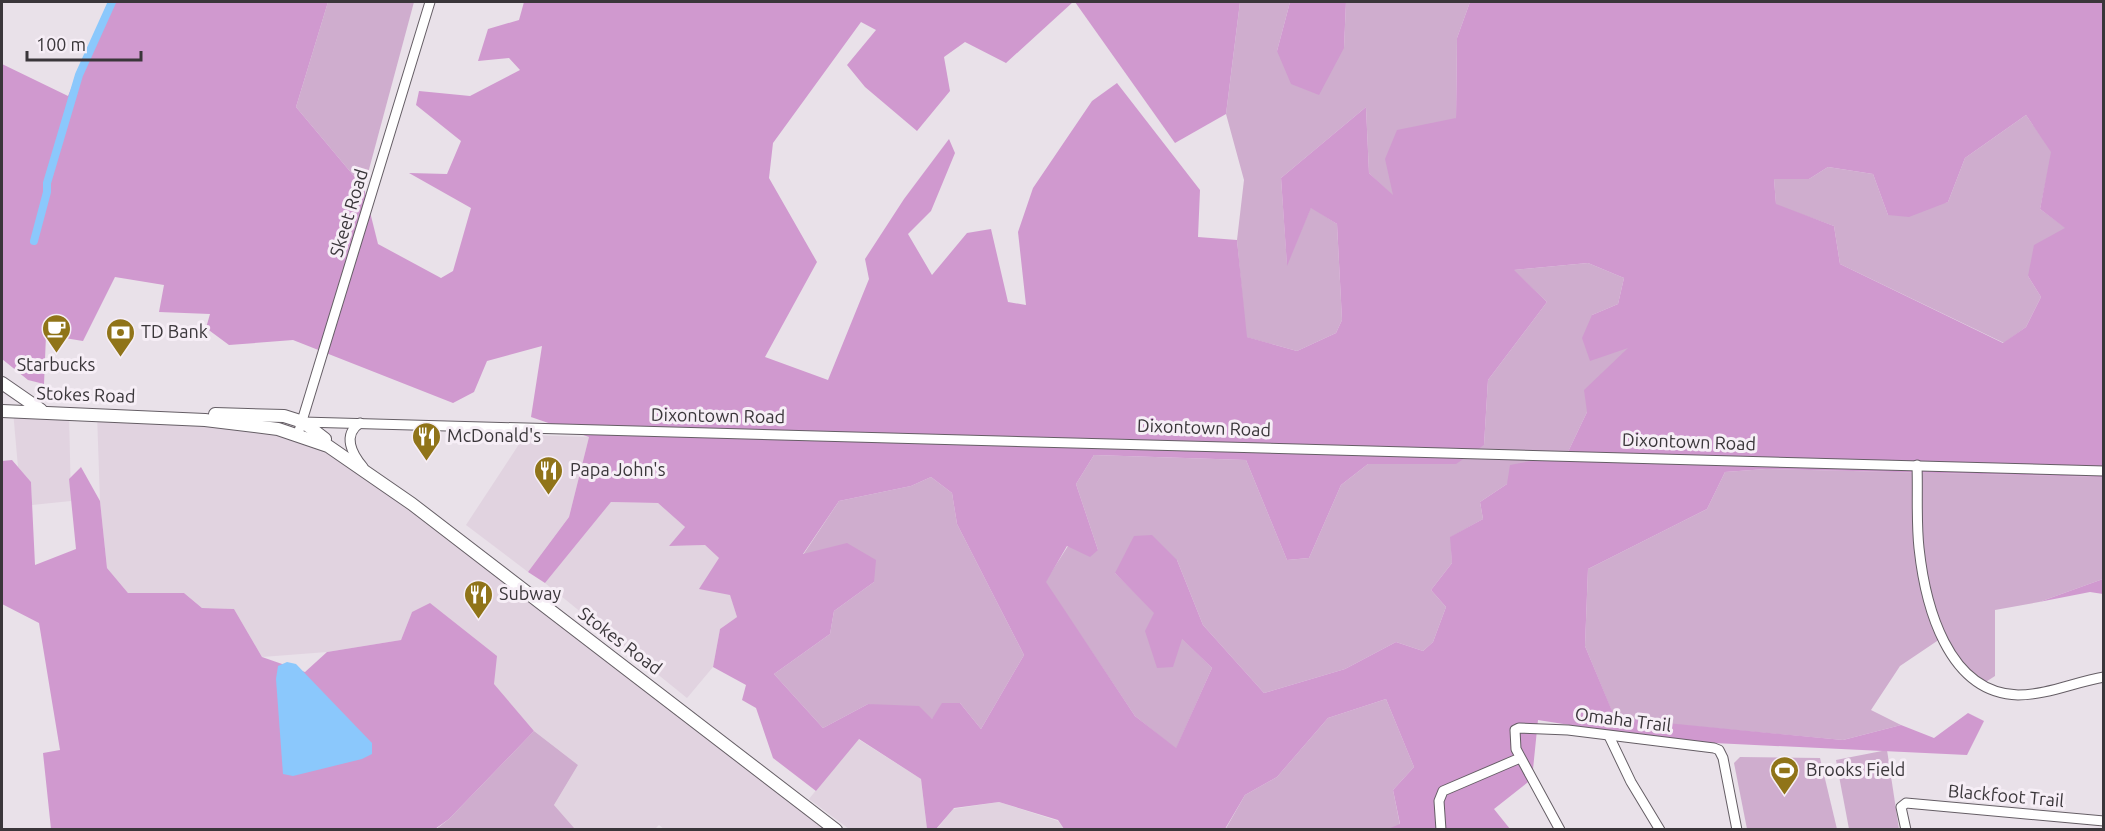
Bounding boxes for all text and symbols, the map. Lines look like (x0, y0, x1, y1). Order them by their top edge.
scale bar (27, 24, 141, 62)
text: 100 m (36, 34, 86, 54)
street label: Skeet Road (325, 166, 371, 259)
cafe icon: Starbucks (40, 312, 72, 354)
bank icon: TD Bank (104, 316, 136, 358)
place label: TD Bank (141, 321, 208, 341)
place label: Starbucks (17, 354, 95, 374)
street label: Stokes Road (36, 382, 136, 406)
street label: Dixontown Road (651, 404, 785, 426)
street label: Dixontown Road (1137, 415, 1271, 439)
restaurant icon: McDonald's (410, 420, 442, 462)
place label: McDonald's (447, 425, 541, 445)
street label: Dixontown Road (1622, 429, 1756, 453)
restaurant icon: Papa John's (533, 454, 565, 496)
place label: Papa John's (570, 459, 666, 479)
restaurant icon: Subway (462, 578, 494, 620)
place label: Subway (499, 583, 561, 603)
street label: Stokes Road (575, 602, 666, 678)
street label: Omaha Trail (1574, 703, 1673, 735)
sports icon: Brooks Field (1769, 754, 1801, 796)
place label: Brooks Field (1806, 759, 1905, 779)
street label: Blackfoot Trail (1947, 780, 2065, 810)

